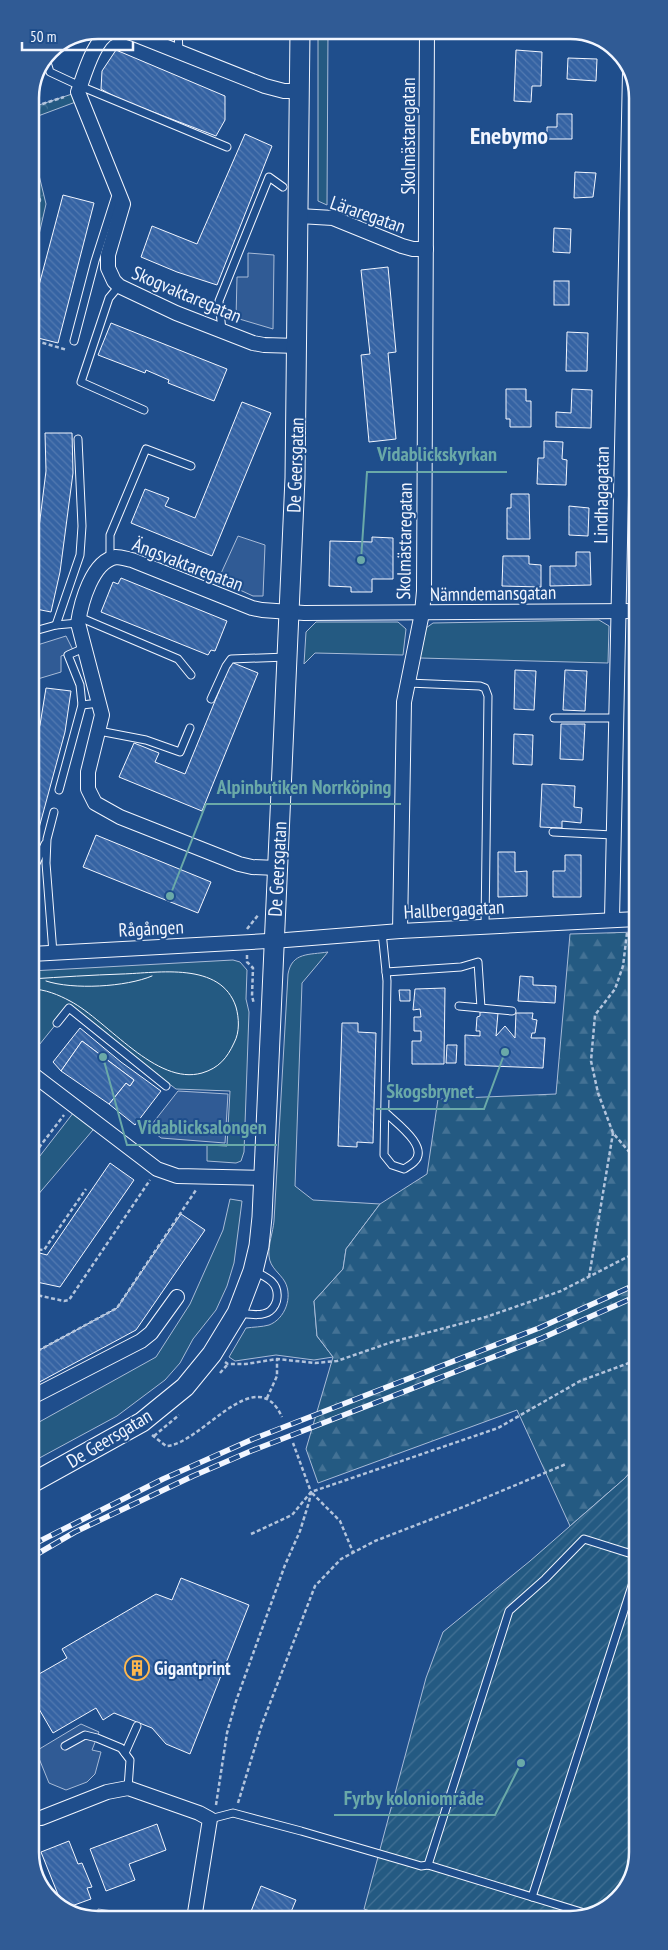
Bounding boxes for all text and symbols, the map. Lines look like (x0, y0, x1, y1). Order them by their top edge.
scale bar (22, 20, 134, 52)
text: 50 m (30, 27, 56, 46)
street label: Skolmästaregatan (396, 77, 420, 195)
district label: Enebymo (470, 120, 548, 151)
street label: Läraregatan (327, 190, 409, 238)
street label: Skogvaktaregatan (129, 260, 245, 328)
street label: De Geersgatan (281, 417, 309, 513)
callout: Vidablickskyrkan (367, 437, 507, 472)
text: Vidablickskyrkan (376, 441, 497, 467)
street label: Lindhagagatan (588, 446, 614, 544)
street label: Skolmästaregatan (391, 482, 417, 600)
street label: Ängsvaktaregatan (129, 532, 247, 596)
street label: Nämndemansgatan (430, 580, 556, 606)
callout: Alpinbutiken Norrköping (206, 769, 401, 804)
text: Alpinbutiken Norrköping (216, 774, 391, 800)
street label: De Geersgatan (263, 821, 291, 917)
street label: Hallbergagatan (403, 894, 505, 924)
street label: Rågången (118, 914, 184, 942)
callout: Skogsbrynet (376, 1074, 484, 1109)
text: Skogsbrynet (386, 1078, 474, 1104)
callout: Vidablicksalongen (127, 1110, 277, 1145)
text: Vidablicksalongen (136, 1114, 267, 1140)
street label: De Geersgatan (62, 1403, 156, 1473)
building icon: Gigantprint (124, 1655, 150, 1681)
place label: Gigantprint (154, 1656, 231, 1680)
callout: Fyrby koloniområde (334, 1780, 495, 1815)
text: Fyrby koloniområde (344, 1785, 484, 1811)

